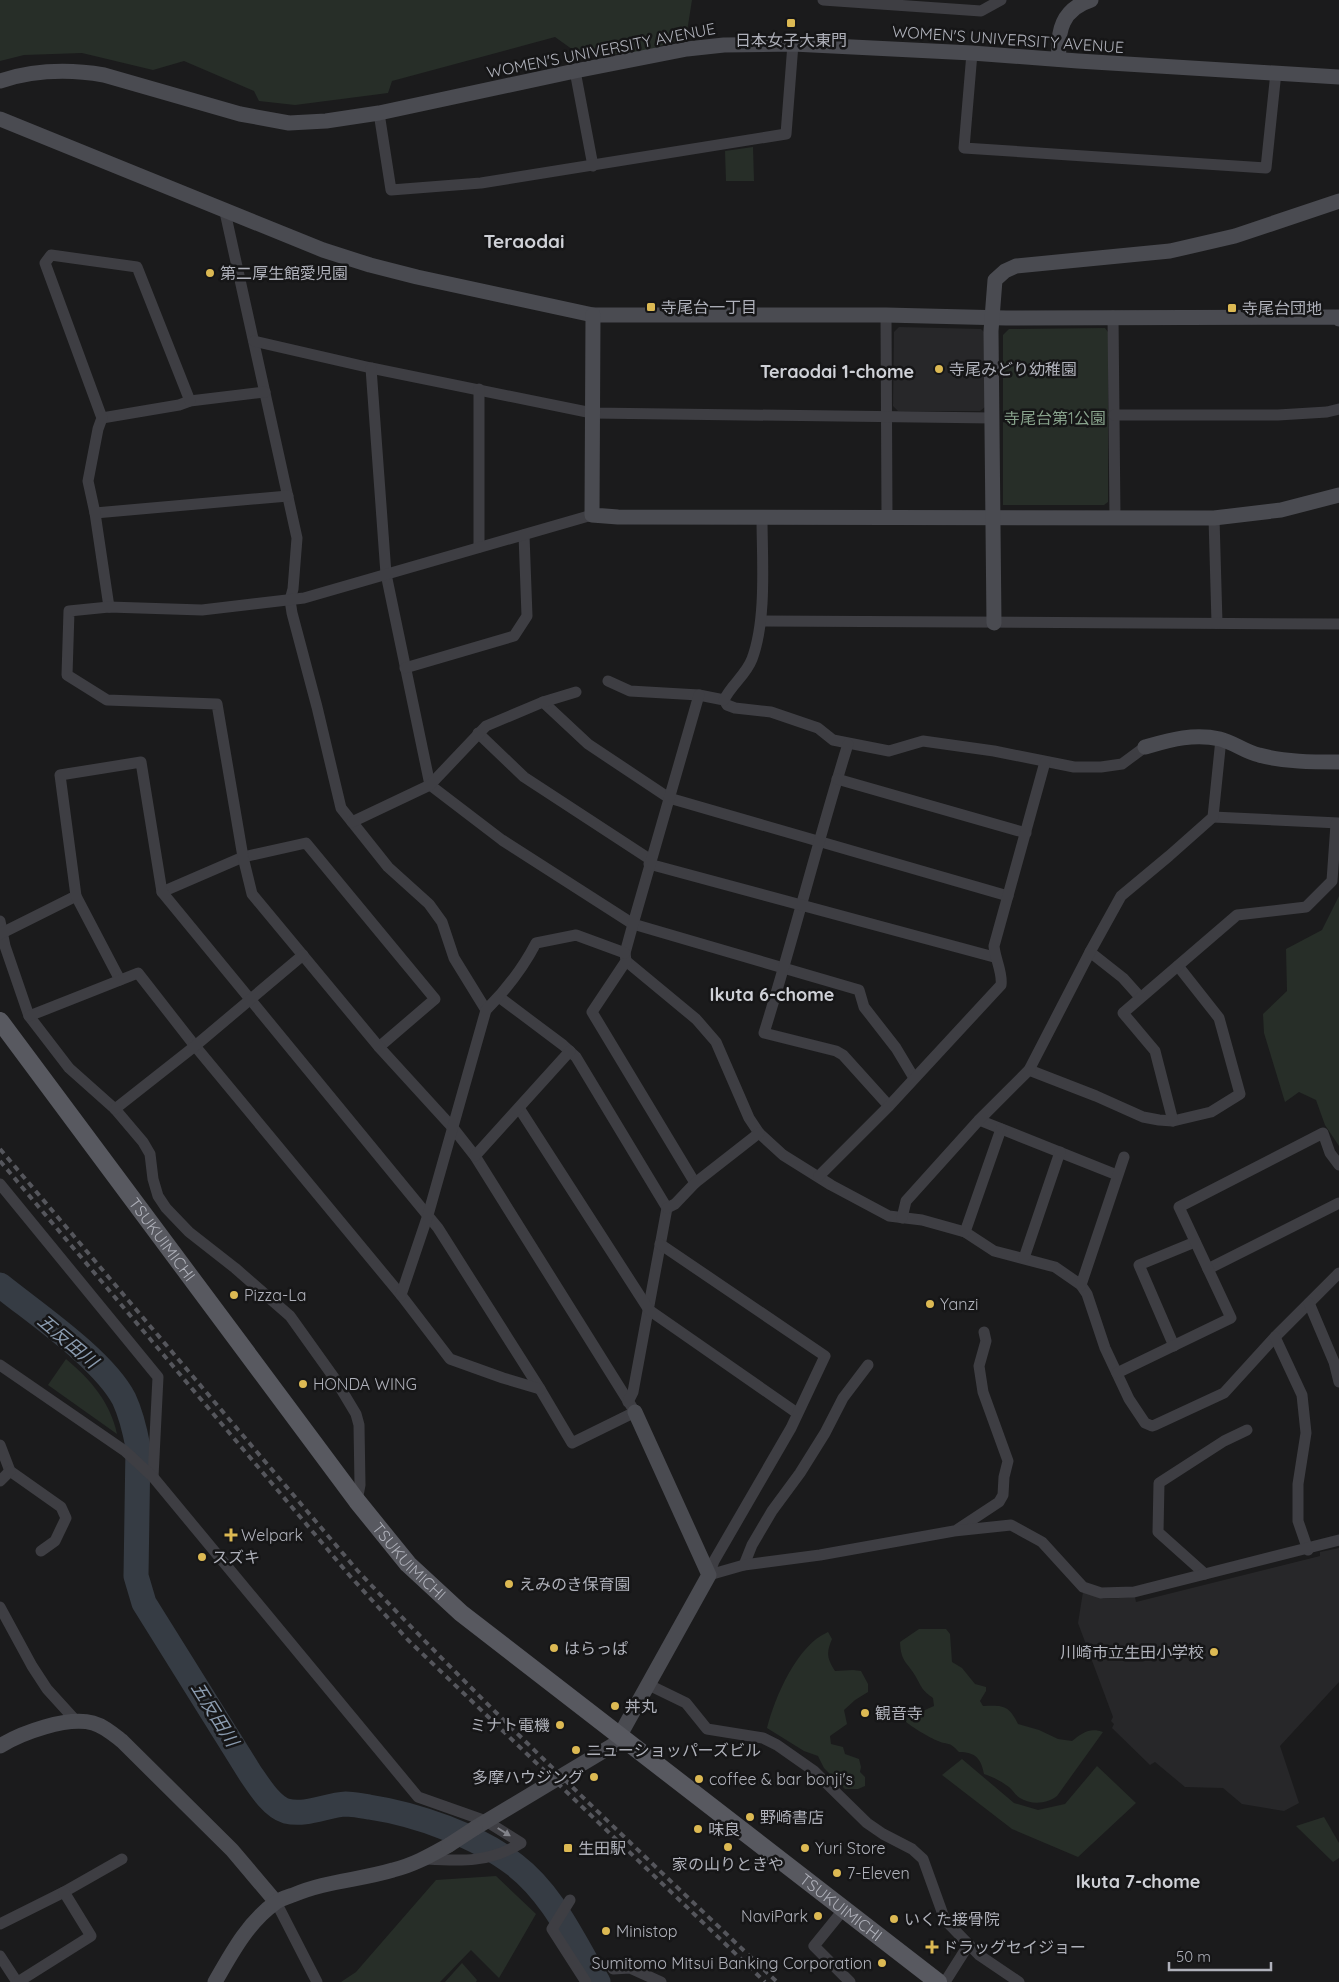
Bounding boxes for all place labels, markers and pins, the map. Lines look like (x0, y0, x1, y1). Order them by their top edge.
marker: 日本女子大東門 (785, 17, 797, 29)
place label: 日本女子大東門 (735, 30, 847, 50)
place label: 第二厚生館愛児園 (220, 263, 348, 283)
marker: 第二厚生館愛児園 (204, 267, 216, 279)
place label: 寺尾台一丁目 (661, 297, 757, 317)
place label: 寺尾台団地 (1242, 298, 1322, 318)
marker: 寺尾台一丁目 (645, 301, 657, 313)
marker: 寺尾台団地 (1226, 302, 1238, 314)
place label: 寺尾みどり幼稚園 (949, 359, 1077, 379)
marker: 寺尾みどり幼稚園 (933, 363, 945, 375)
place label: Pizza-La (244, 1285, 306, 1305)
marker: Pizza-La (228, 1289, 240, 1301)
place label: Yanzi (940, 1294, 978, 1314)
marker: Yanzi (924, 1298, 936, 1310)
place label: HONDA WING (313, 1374, 417, 1394)
marker: HONDA WING (297, 1378, 309, 1390)
place label: Welpark (241, 1525, 303, 1545)
marker: Welpark (225, 1529, 237, 1541)
place label: スズキ (212, 1547, 260, 1567)
marker: スズキ (196, 1551, 208, 1563)
place label: えみのき保育園 (519, 1574, 631, 1594)
marker: えみのき保育園 (503, 1578, 515, 1590)
place label: はらっぱ (564, 1638, 628, 1658)
marker: はらっぱ (548, 1642, 560, 1654)
place label: 川崎市立生田小学校 (1060, 1642, 1204, 1662)
marker: 川崎市立生田小学校 (1208, 1646, 1220, 1658)
place label: 丼丸 (625, 1696, 657, 1716)
marker: 丼丸 (609, 1700, 621, 1712)
place label: 観音寺 (875, 1703, 923, 1723)
marker: 観音寺 (859, 1707, 871, 1719)
place label: ミナト電機 (470, 1715, 550, 1735)
marker: ミナト電機 (554, 1719, 566, 1731)
place label: ニューショッパーズビル (586, 1740, 761, 1760)
marker: ニューショッパーズビル (570, 1744, 582, 1756)
place label: 多摩ハウジング (472, 1767, 584, 1787)
place label: coffee & bar bonji's (709, 1769, 853, 1789)
marker: 多摩ハウジング (588, 1771, 600, 1783)
marker: coffee & bar bonji's (693, 1773, 705, 1785)
place label: 野崎書店 (760, 1807, 824, 1827)
marker: 野崎書店 (744, 1811, 756, 1823)
place label: 味良 (708, 1819, 740, 1839)
marker: 味良 (692, 1823, 704, 1835)
place label: 生田駅 (578, 1838, 626, 1858)
place label: Yuri Store (815, 1838, 886, 1858)
marker: 家の山りときや (722, 1841, 734, 1853)
marker: 生田駅 (562, 1842, 574, 1854)
marker: Yuri Store (799, 1842, 811, 1854)
place label: 家の山りときや (672, 1854, 784, 1874)
place label: 7-Eleven (847, 1863, 910, 1883)
marker: 7-Eleven (831, 1867, 843, 1879)
place label: NaviPark (741, 1906, 808, 1926)
place label: いくた接骨院 (904, 1909, 1000, 1929)
marker: NaviPark (812, 1910, 824, 1922)
marker: いくた接骨院 (888, 1913, 900, 1925)
place label: Ministop (616, 1921, 678, 1941)
marker: Ministop (600, 1925, 612, 1937)
place label: ドラッグセイジョー (942, 1937, 1086, 1957)
marker: ドラッグセイジョー (926, 1941, 938, 1953)
place label: Sumitomo Mitsui Banking Corporation (591, 1953, 872, 1973)
marker: Sumitomo Mitsui Banking Corporation (876, 1957, 888, 1969)

